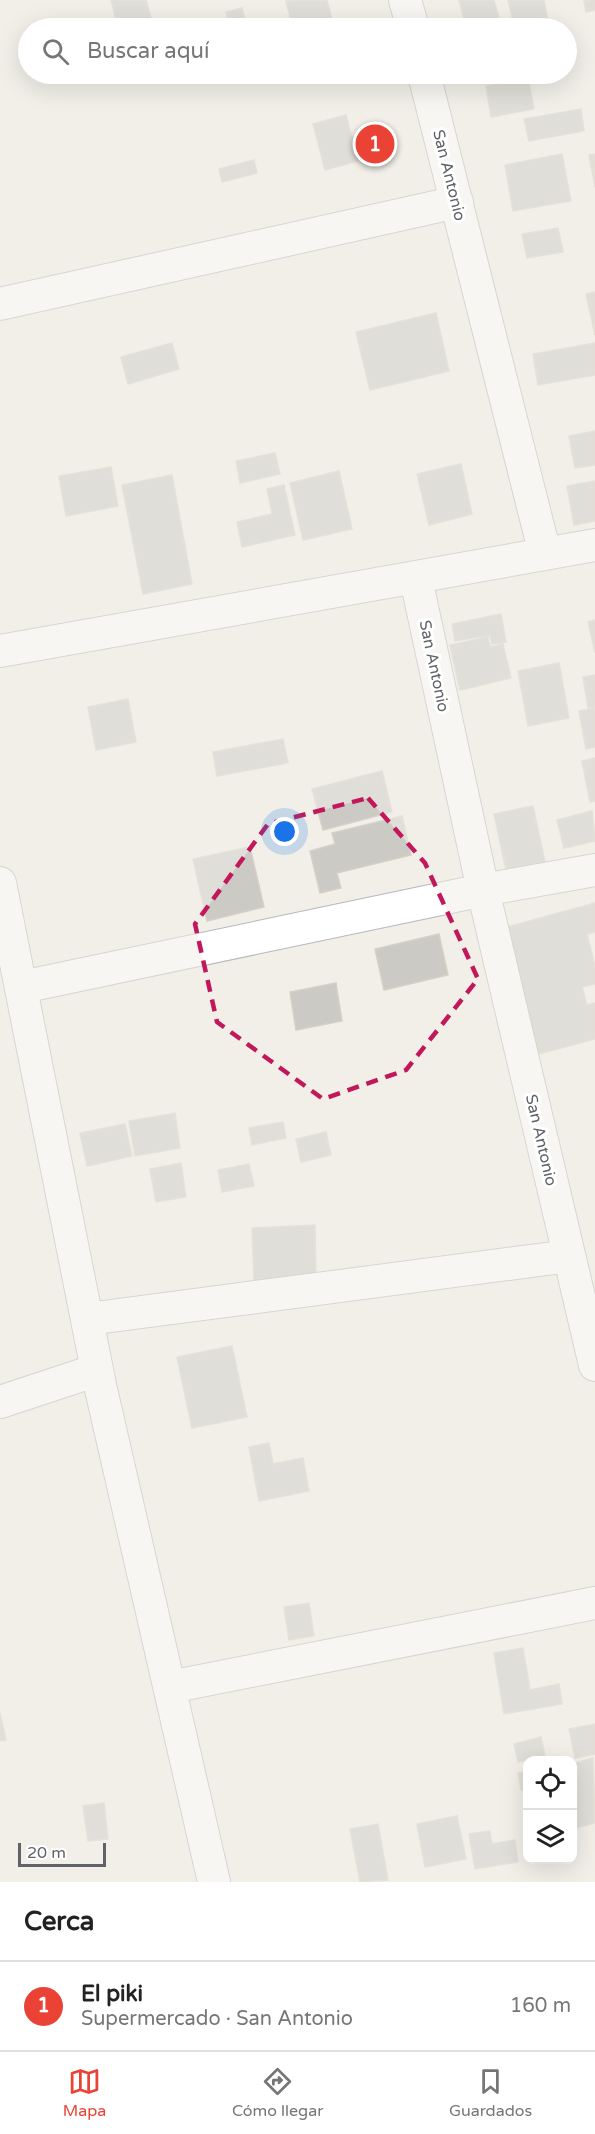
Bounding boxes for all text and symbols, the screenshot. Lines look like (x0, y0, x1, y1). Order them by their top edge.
search box (18, 18, 577, 84)
icon: search (39, 35, 72, 68)
text: Buscar aquí (87, 38, 209, 64)
pin: 1 (356, 122, 394, 166)
street label: San Antonio (428, 128, 470, 223)
street label: San Antonio (415, 618, 454, 714)
your location (270, 817, 299, 846)
street label: San Antonio (521, 1092, 561, 1188)
map controls (523, 1756, 577, 1864)
button: locate (523, 1756, 577, 1810)
button: layers (523, 1810, 577, 1864)
scale bar (18, 1840, 106, 1868)
text: 20 m (27, 1843, 66, 1863)
text: Cerca (24, 1906, 94, 1937)
text: El piki (81, 1981, 143, 2007)
text: 1 (37, 1994, 50, 2018)
text: 160 m (510, 1994, 571, 2018)
text: Supermercado · San Antonio (81, 2007, 353, 2031)
tab: Mapa (63, 2065, 106, 2121)
tab: Cómo llegar (232, 2065, 323, 2121)
tab: Guardados (449, 2065, 532, 2121)

